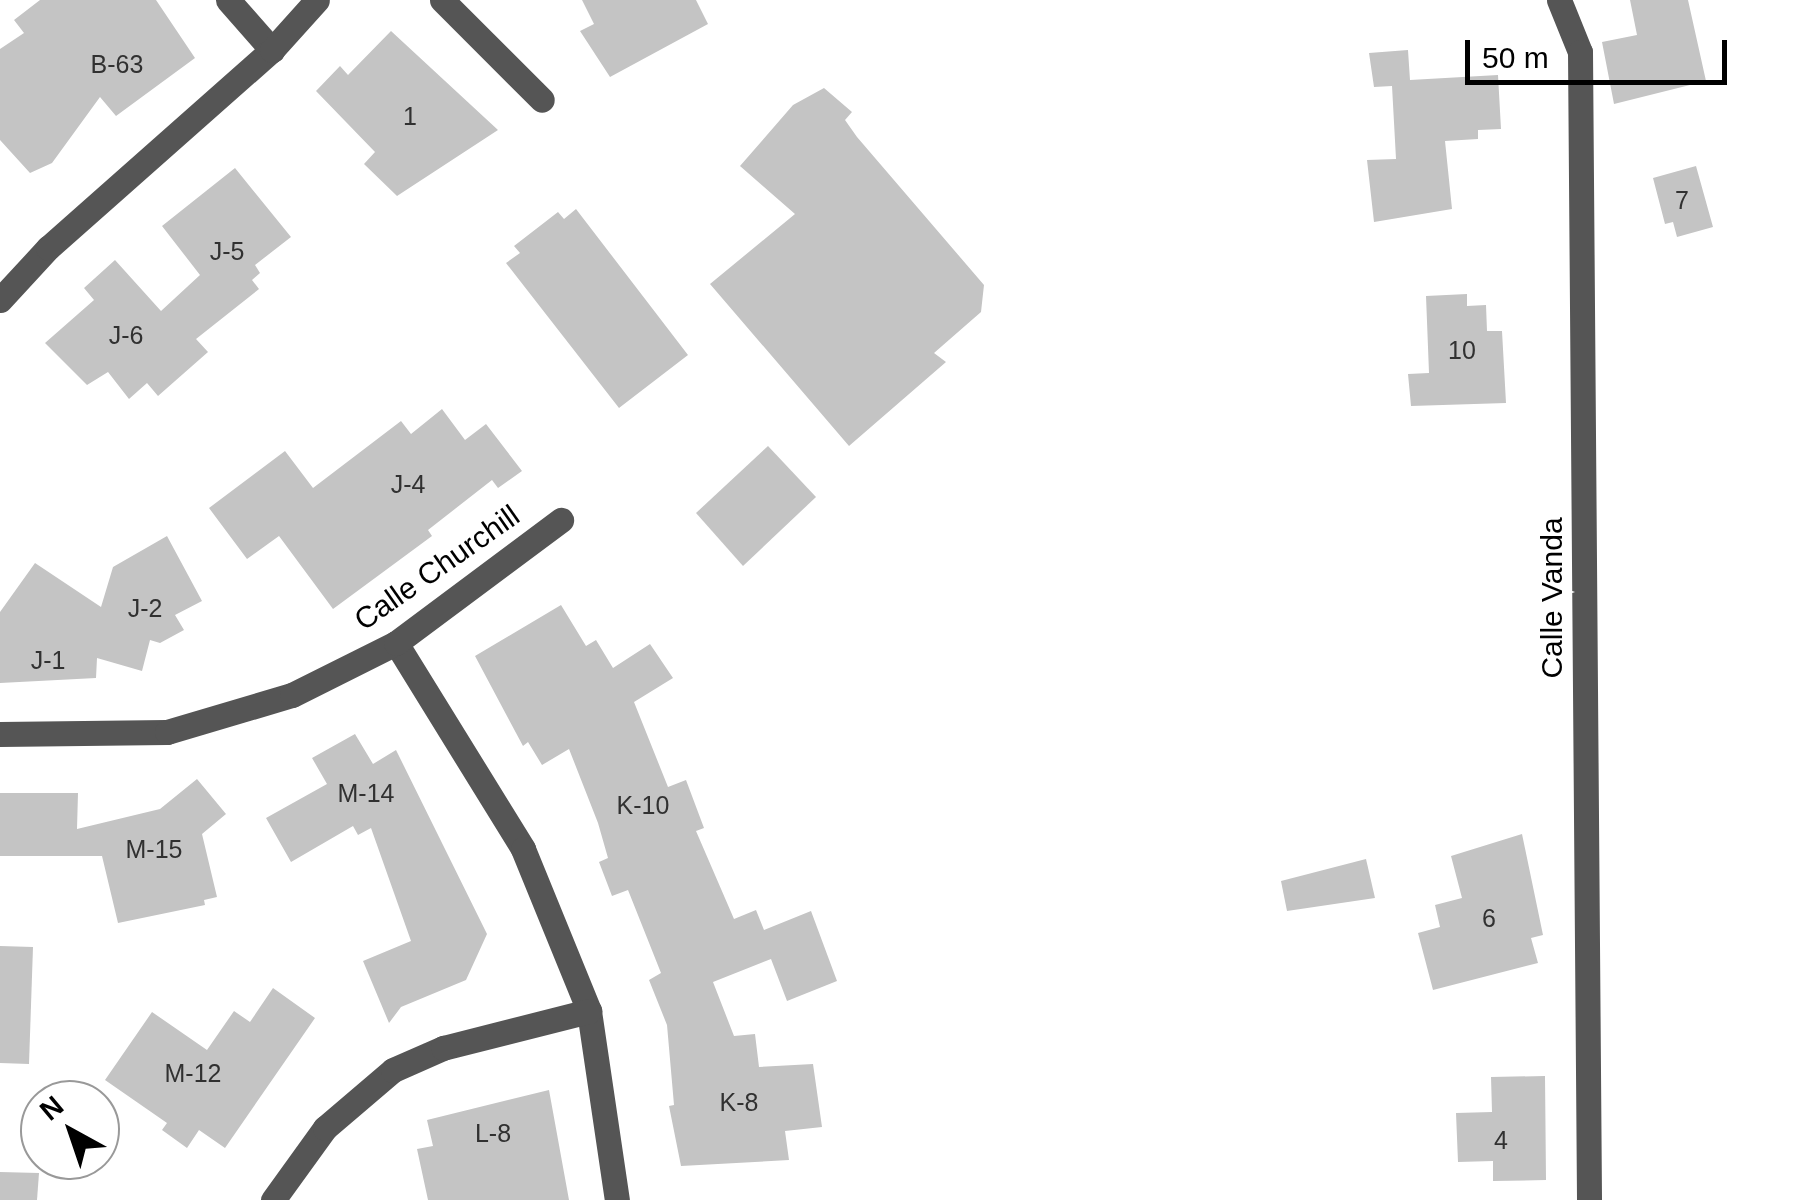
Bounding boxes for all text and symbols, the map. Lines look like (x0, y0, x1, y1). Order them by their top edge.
scale bar (1470, 20, 1732, 82)
text: 50 m (1482, 41, 1549, 74)
house number: B-63 (91, 49, 143, 79)
house number: 1 (403, 101, 417, 131)
house number: 7 (1675, 185, 1689, 215)
house number: J-5 (210, 236, 244, 266)
house number: J-6 (109, 320, 143, 350)
house number: 10 (1448, 335, 1476, 365)
house number: J-4 (391, 469, 425, 499)
street label: Calle Churchill (347, 498, 527, 638)
street label: Calle Vanda (1534, 517, 1570, 679)
house number: J-2 (128, 593, 162, 623)
house number: J-1 (31, 645, 65, 675)
house number: M-14 (338, 778, 394, 808)
house number: K-10 (617, 790, 669, 820)
house number: M-15 (126, 834, 182, 864)
house number: 6 (1482, 903, 1496, 933)
house number: M-12 (165, 1058, 221, 1088)
north arrow (20, 1080, 120, 1180)
house number: K-8 (720, 1087, 758, 1117)
text: N (34, 1090, 69, 1127)
house number: L-8 (475, 1118, 511, 1148)
house number: 4 (1494, 1125, 1508, 1155)

